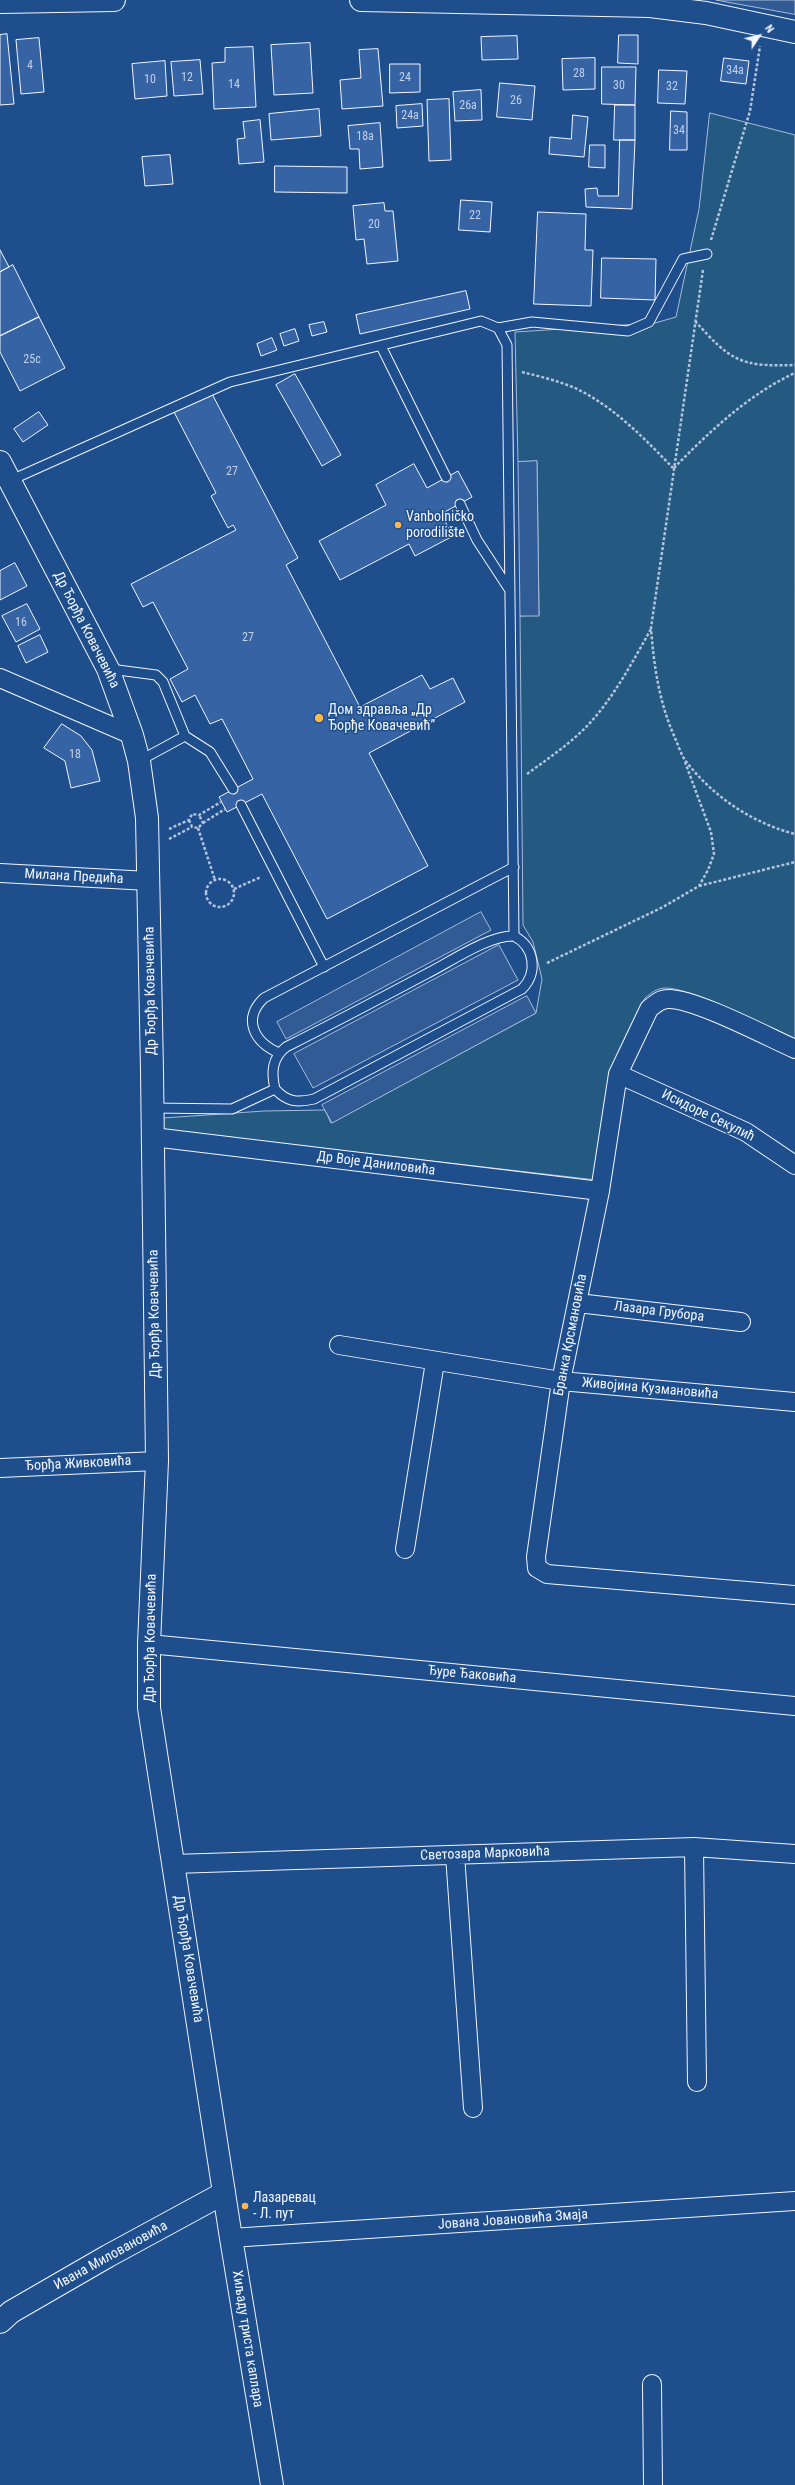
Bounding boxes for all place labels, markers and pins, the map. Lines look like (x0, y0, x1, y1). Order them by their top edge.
place label: Vanbolničko porodilište (406, 509, 474, 542)
marker: Vanbolničko porodilište (393, 520, 403, 530)
place label: Дом здравља „Др Ђорђе Ковачевић” (328, 702, 435, 734)
marker: Дом здравља „Др Ђорђе Ковачевић” (313, 712, 325, 724)
place label: Лазаревац - Л. пут (253, 2190, 316, 2222)
marker: Лазаревац - Л. пут (240, 2201, 250, 2211)

